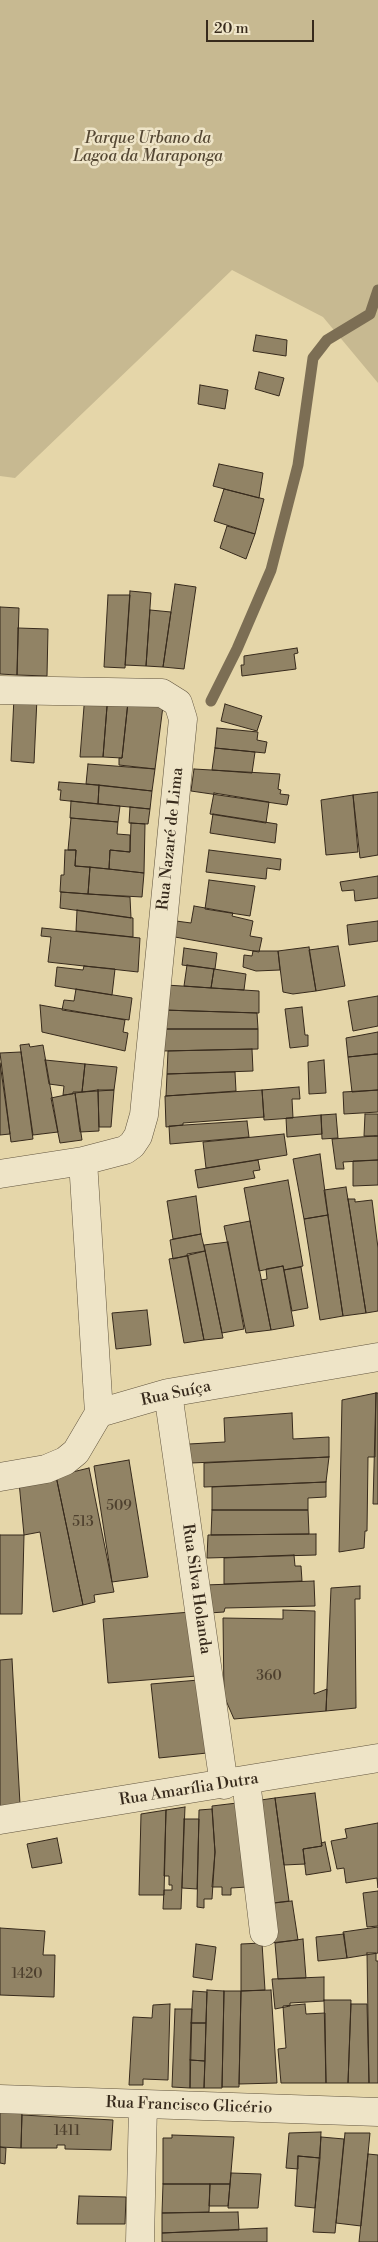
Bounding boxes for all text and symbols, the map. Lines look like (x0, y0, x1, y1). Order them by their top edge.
scale bar (208, 10, 316, 42)
text: 20 m (214, 19, 249, 38)
park label: Parque Urbano da Lagoa da Maraponga (73, 129, 223, 167)
street label: Rua Nazaré de Lima (154, 767, 188, 911)
street label: Rua Suíça (139, 1377, 213, 1411)
house number: 509 (106, 1499, 132, 1515)
house number: 513 (72, 1515, 94, 1531)
street label: Rua Silva Holanda (177, 1523, 215, 1655)
house number: 360 (256, 1669, 282, 1685)
street label: Rua Amarília Dutra (118, 1770, 260, 1810)
house number: 1420 (11, 1967, 43, 1983)
street label: Rua Francisco Glicério (105, 2093, 273, 2119)
house number: 1411 (54, 2124, 80, 2140)

